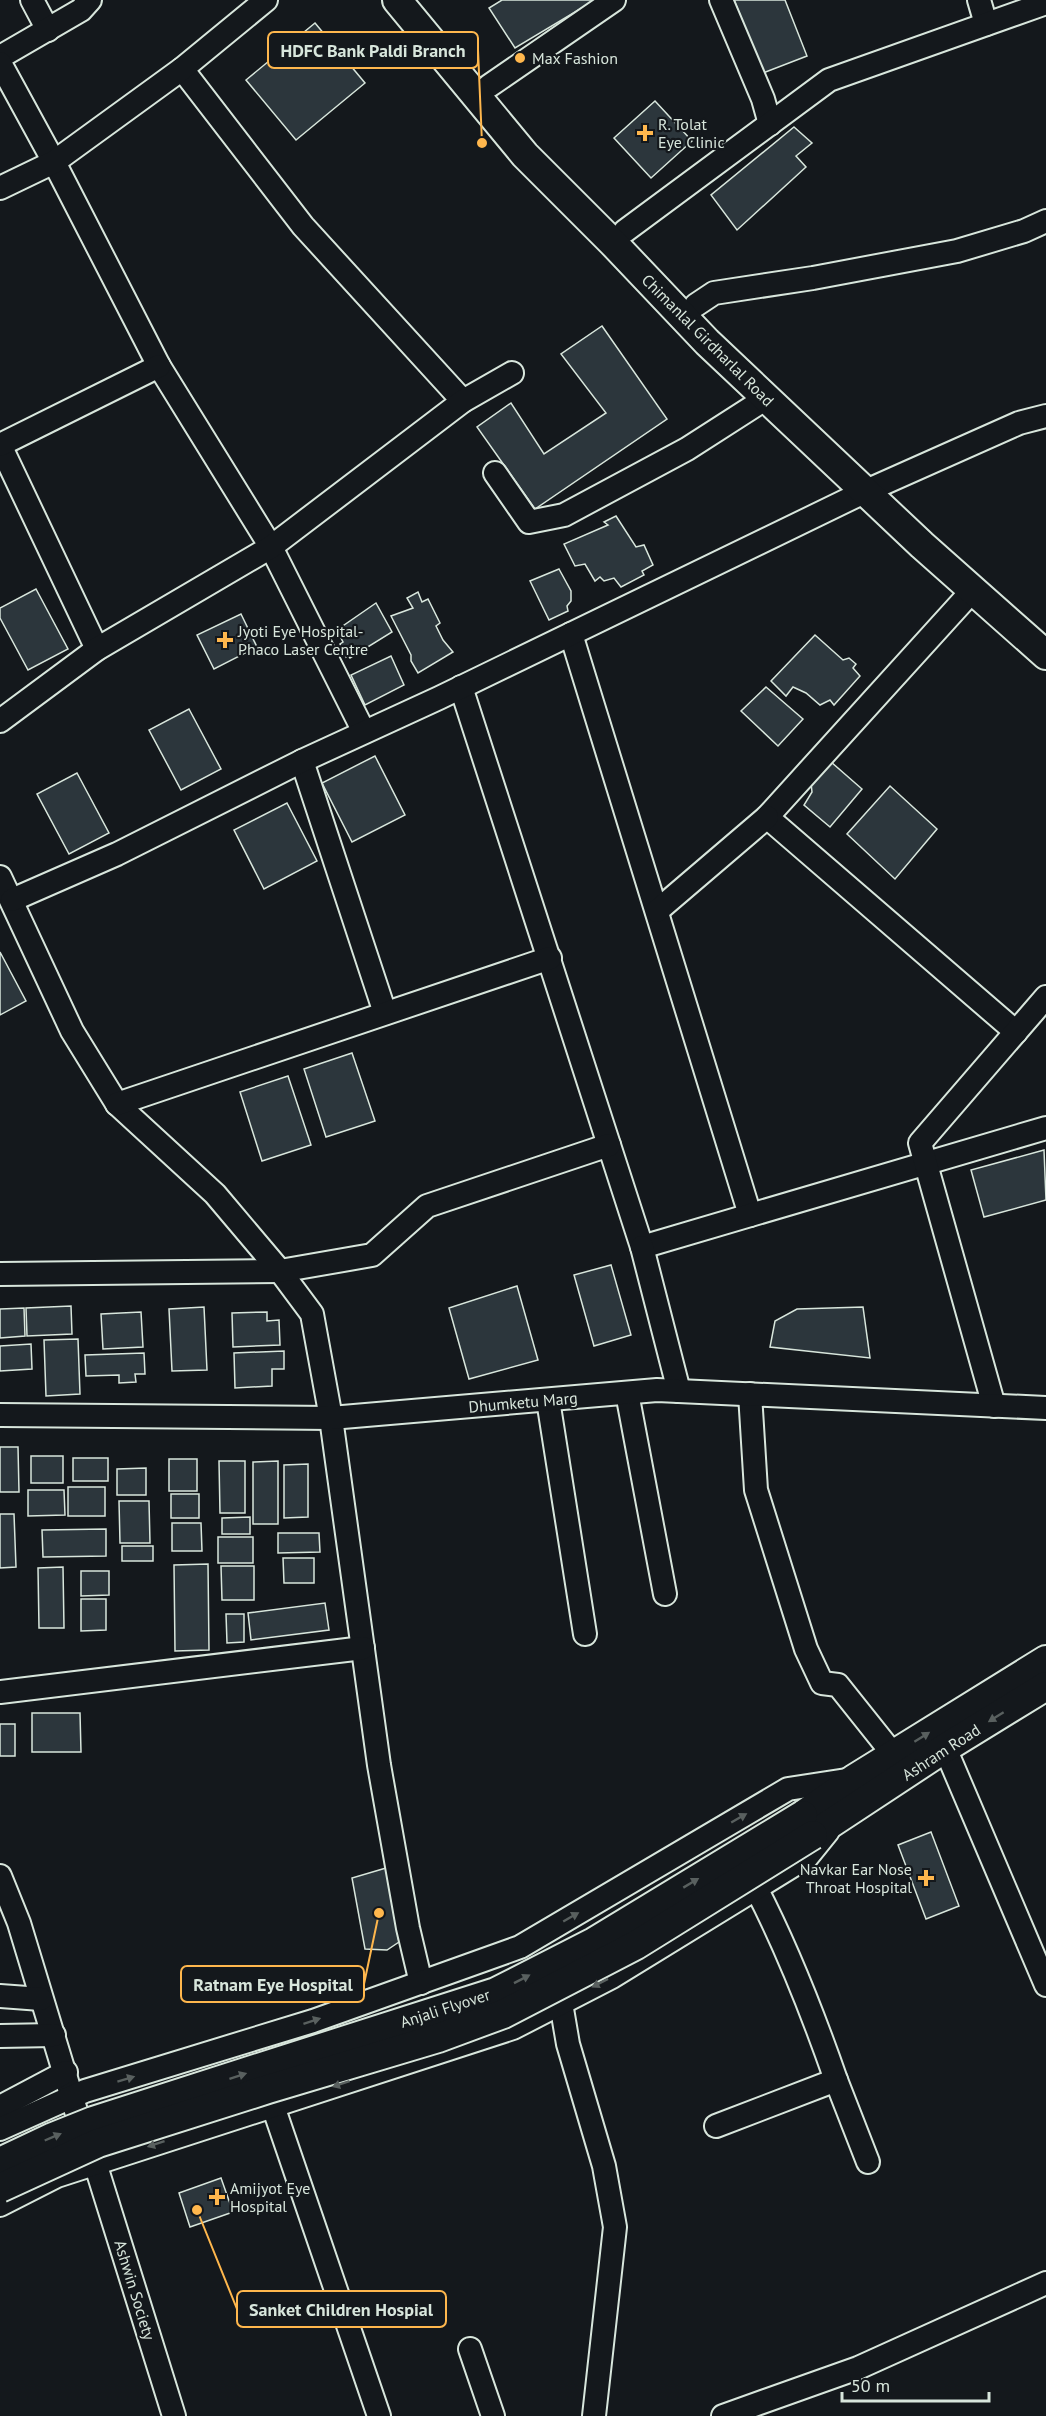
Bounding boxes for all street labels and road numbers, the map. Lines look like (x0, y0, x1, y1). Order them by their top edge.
street label: Chimanlal Girdharlal Road (638, 270, 778, 410)
street label: Dhumketu Marg (468, 1387, 578, 1417)
street label: Ashram Road (898, 1719, 984, 1785)
street label: Anjali Flyover (398, 1984, 493, 2032)
street label: Ashwin Society (110, 2238, 160, 2343)

